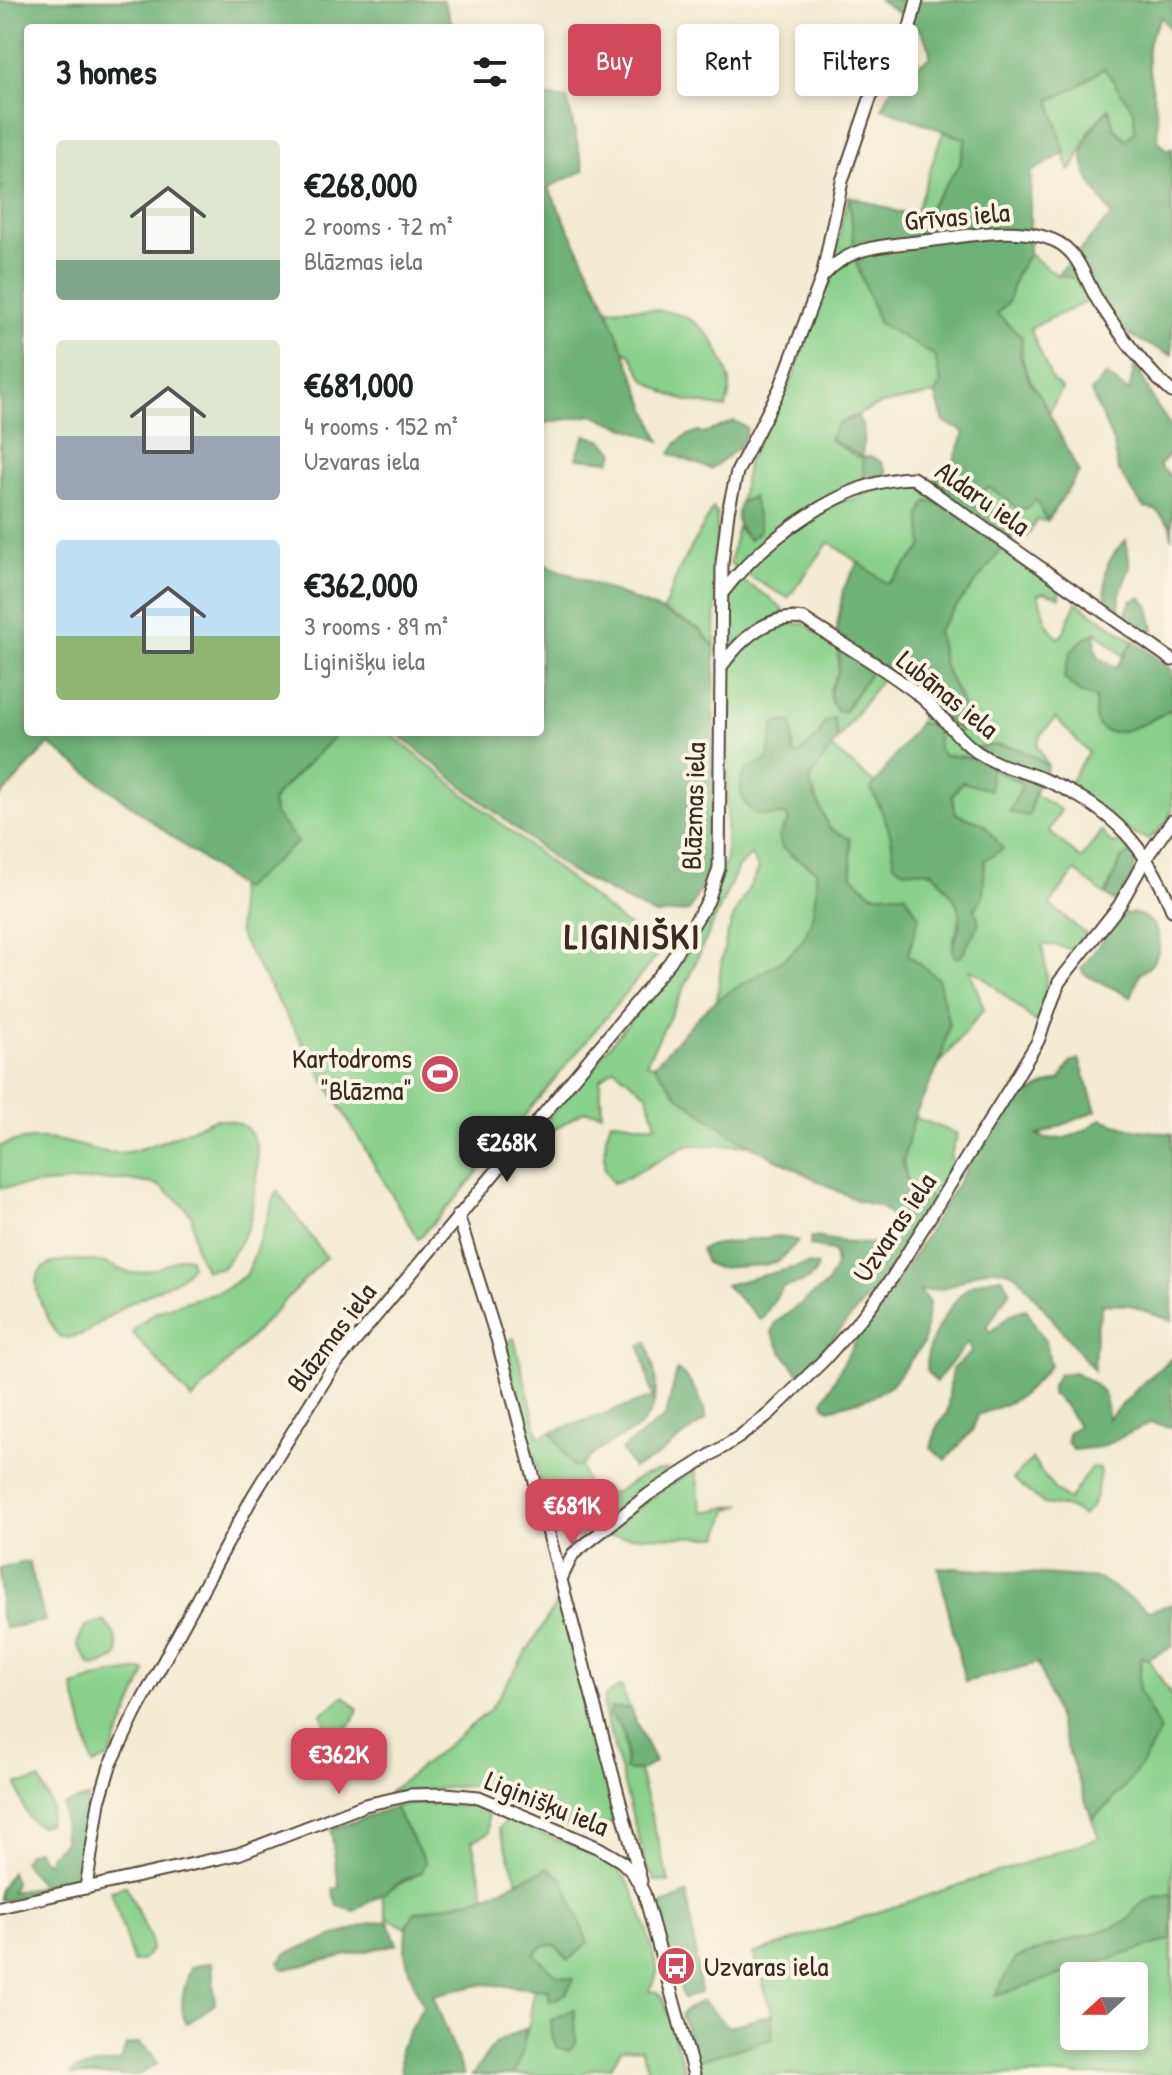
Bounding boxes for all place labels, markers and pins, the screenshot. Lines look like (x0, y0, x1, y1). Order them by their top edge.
place label: Kartodroms "Blāzma" (292, 1039, 412, 1109)
sports icon: Kartodroms "Blāzma" (419, 1053, 461, 1095)
pin: €268K (451, 1116, 563, 1184)
pin: €681K (516, 1479, 628, 1547)
pin: €362K (283, 1728, 395, 1796)
bus stop icon: Uzvaras iela (655, 1945, 697, 1987)
place label: Uzvaras iela (704, 1947, 828, 1985)

